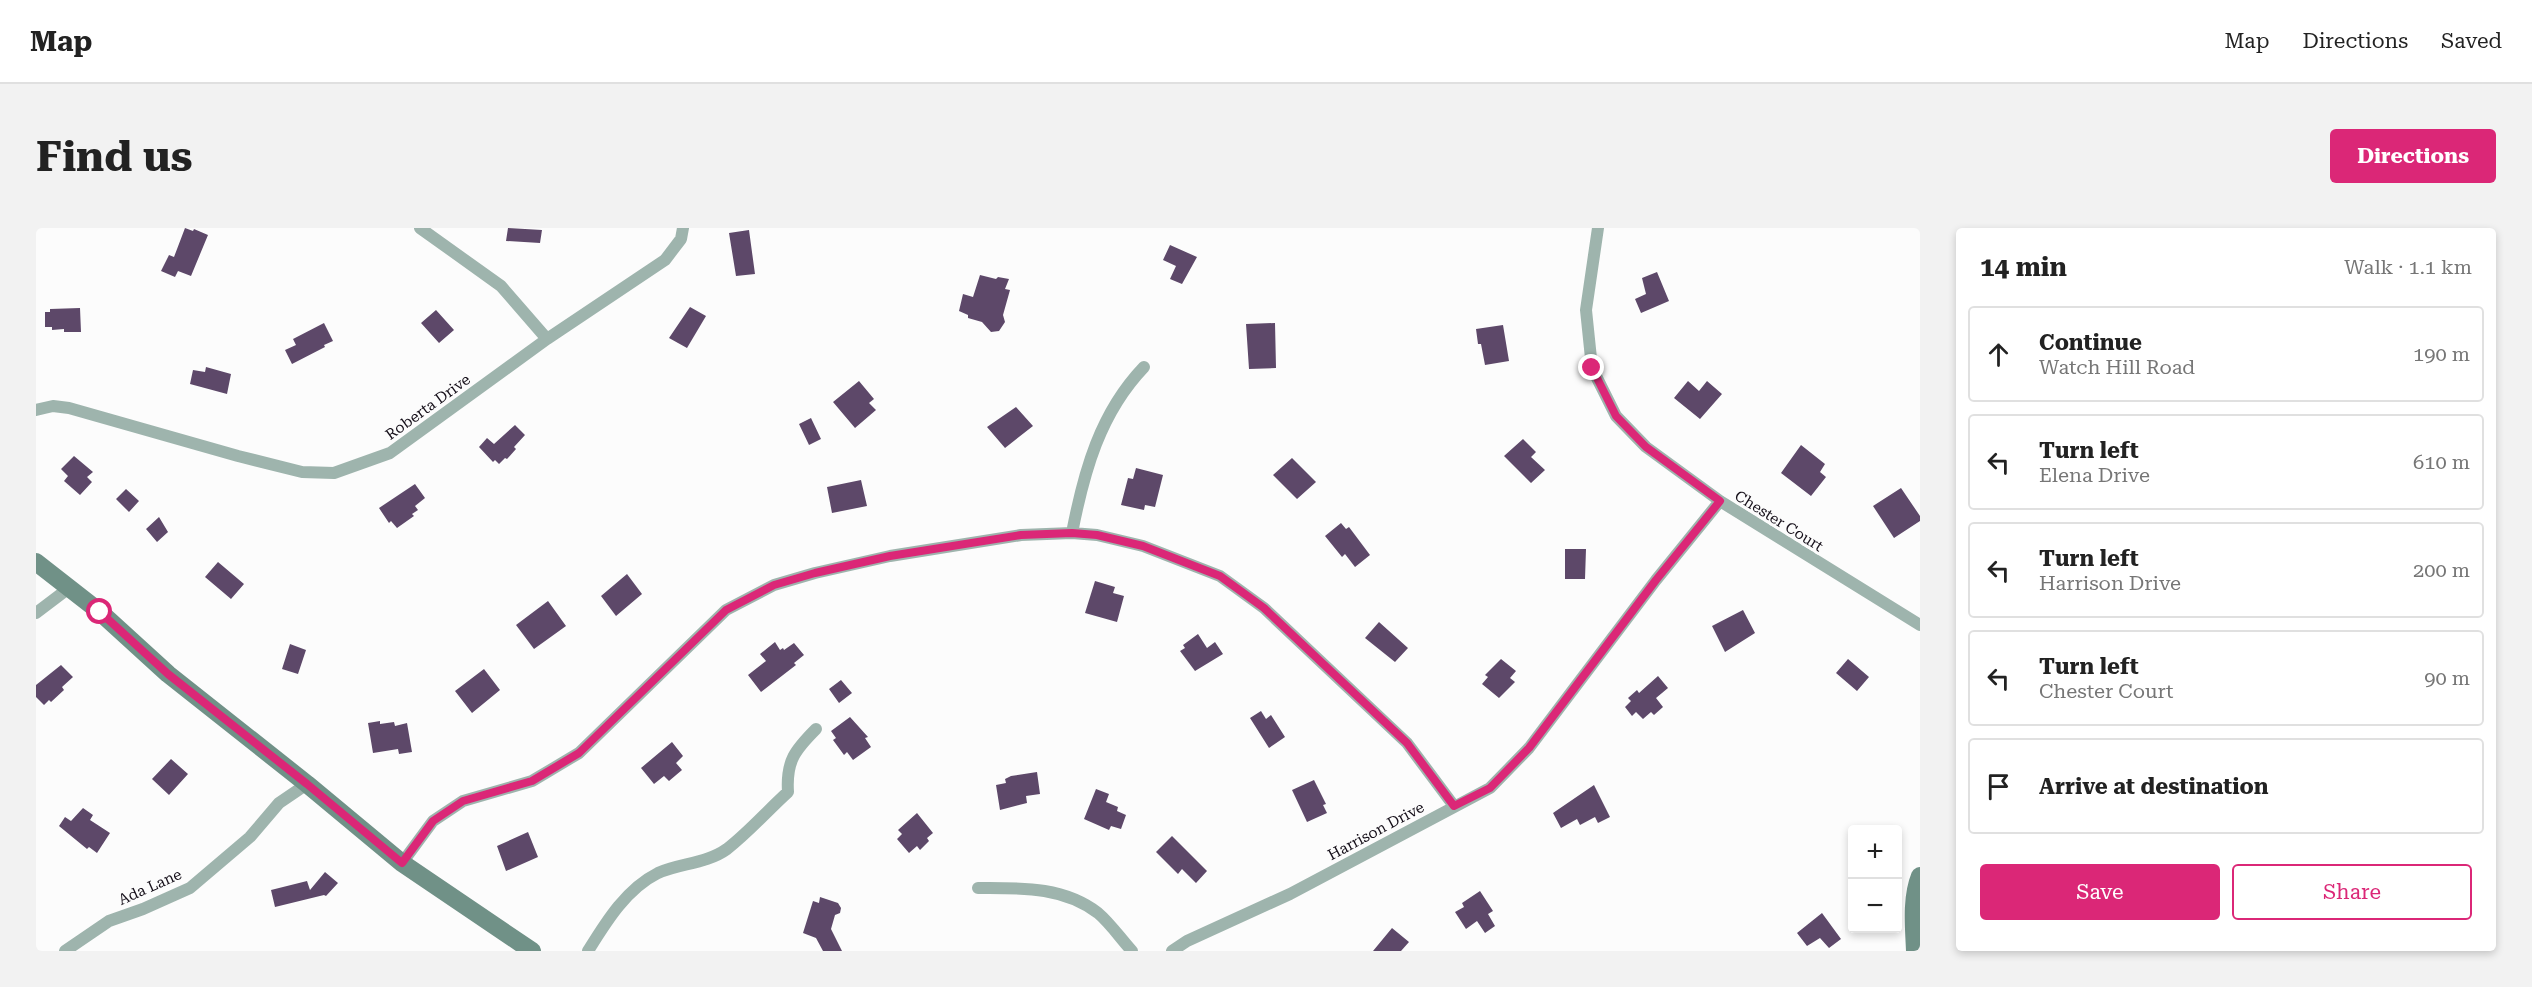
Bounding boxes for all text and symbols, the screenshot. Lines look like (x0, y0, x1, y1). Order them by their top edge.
text: Map (30, 25, 92, 58)
text: Map (2225, 29, 2269, 53)
text: Directions (2302, 29, 2408, 53)
text: Saved (2441, 29, 2502, 53)
button: Directions (2330, 129, 2496, 183)
text: Find us (36, 132, 193, 181)
text: 14 min (1980, 252, 2067, 282)
text: Walk · 1.1 km (2344, 255, 2472, 279)
text: Continue (2039, 330, 2142, 355)
icon: ahead (1982, 338, 2015, 371)
text: 190 m (2413, 342, 2470, 366)
route end (1578, 354, 1604, 380)
text: Watch Hill Road (2039, 355, 2195, 379)
street label: Roberta Drive (382, 370, 474, 444)
text: Turn left (2039, 438, 2139, 463)
icon: left (1982, 446, 2015, 479)
text: 610 m (2413, 450, 2470, 474)
text: Elena Drive (2039, 463, 2150, 487)
street label: Chester Court (1731, 487, 1827, 556)
text: Turn left (2039, 546, 2139, 571)
icon: left (1982, 554, 2015, 587)
text: 200 m (2413, 558, 2470, 582)
text: Harrison Drive (2039, 571, 2181, 595)
route start (86, 598, 112, 624)
text: Turn left (2039, 654, 2139, 679)
icon: left (1982, 662, 2015, 695)
text: 90 m (2424, 666, 2470, 690)
text: Chester Court (2039, 679, 2173, 703)
icon: arrive (1982, 770, 2015, 803)
text: Arrive at destination (2039, 774, 2268, 799)
street label: Harrison Drive (1325, 798, 1427, 864)
map controls (1848, 825, 1902, 933)
button: + (1848, 825, 1902, 879)
button: Save (1980, 864, 2220, 920)
button: Share (2232, 864, 2472, 920)
street label: Ada Lane (116, 865, 184, 909)
button: − (1848, 879, 1902, 933)

